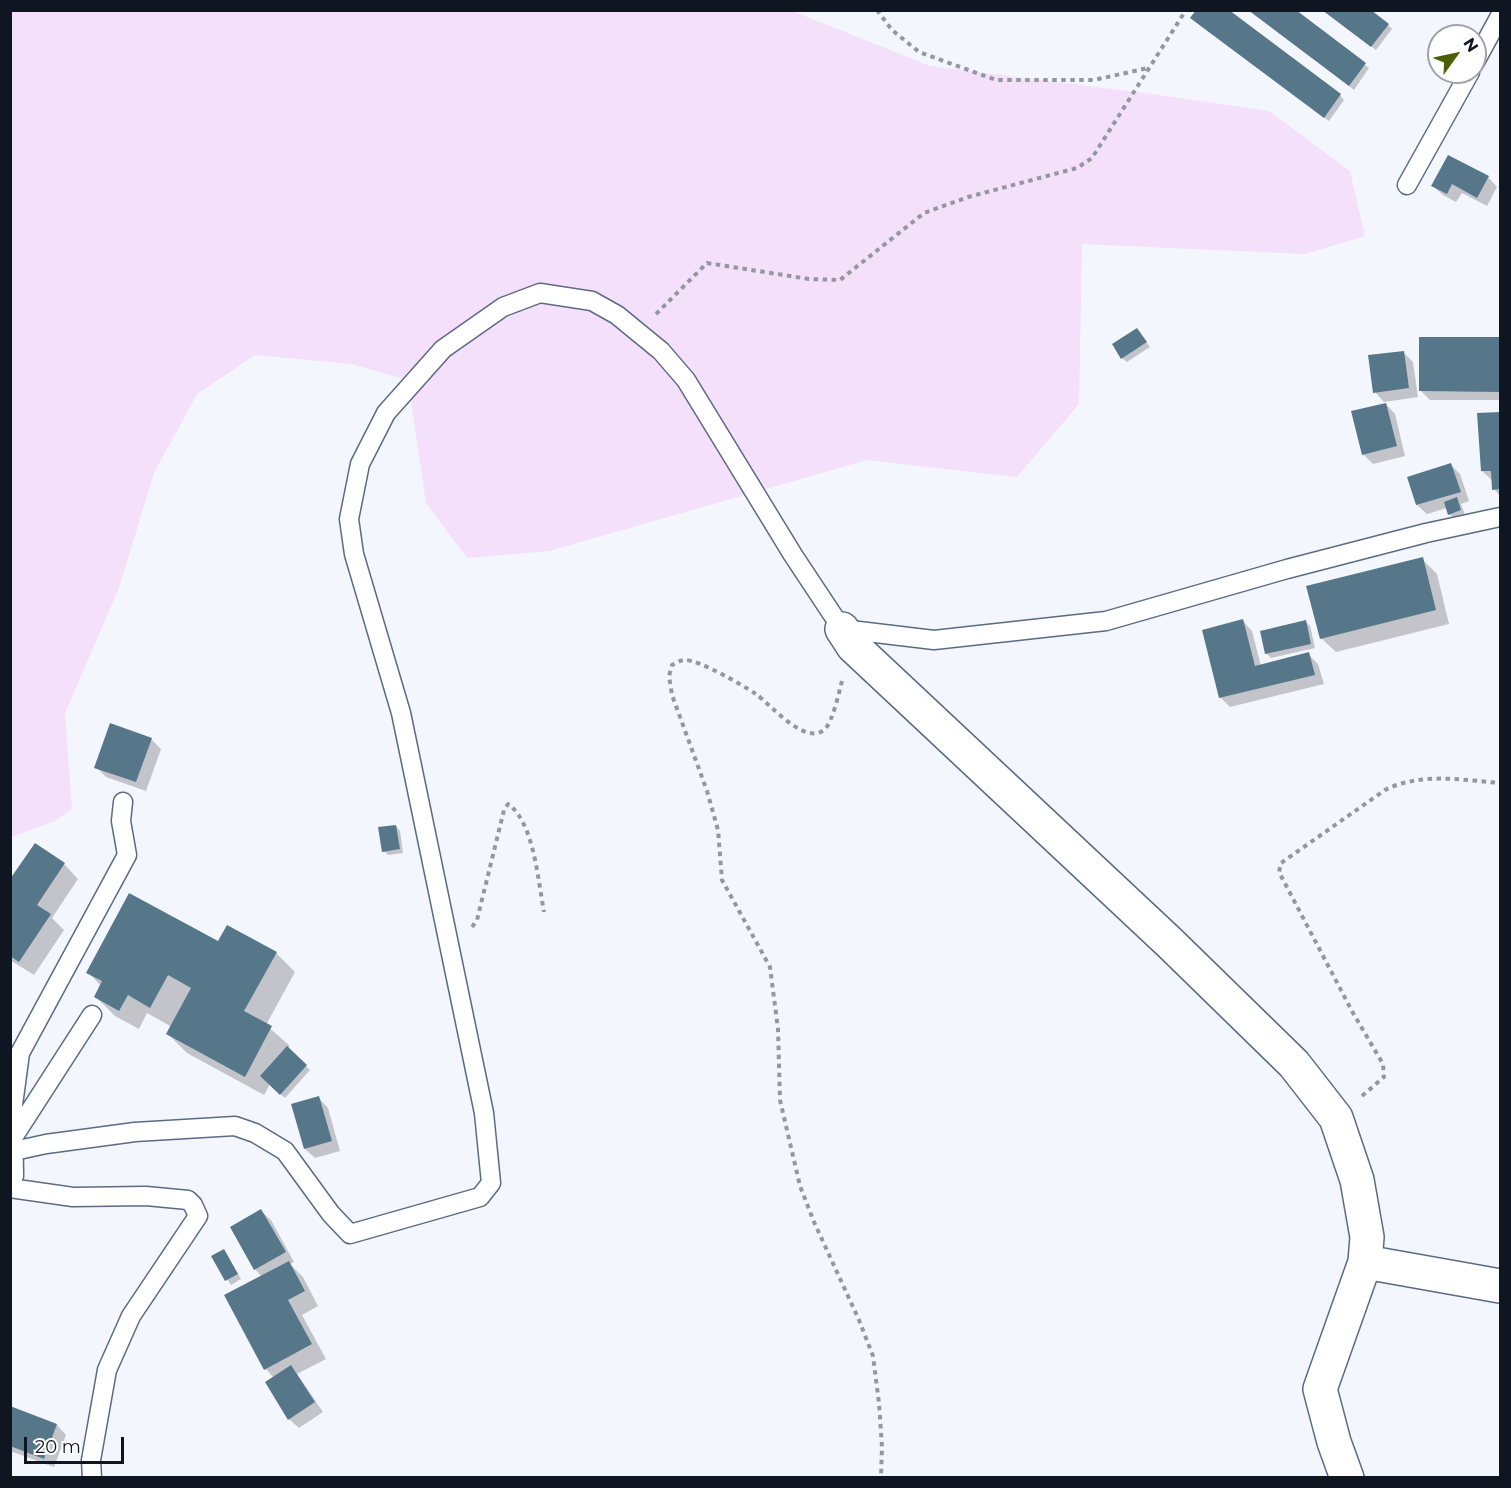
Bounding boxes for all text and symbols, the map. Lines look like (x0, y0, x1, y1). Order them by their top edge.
north arrow (1427, 24, 1487, 84)
text: N (1459, 34, 1482, 56)
scale bar (27, 1425, 128, 1463)
text: 20 m (35, 1436, 81, 1458)

